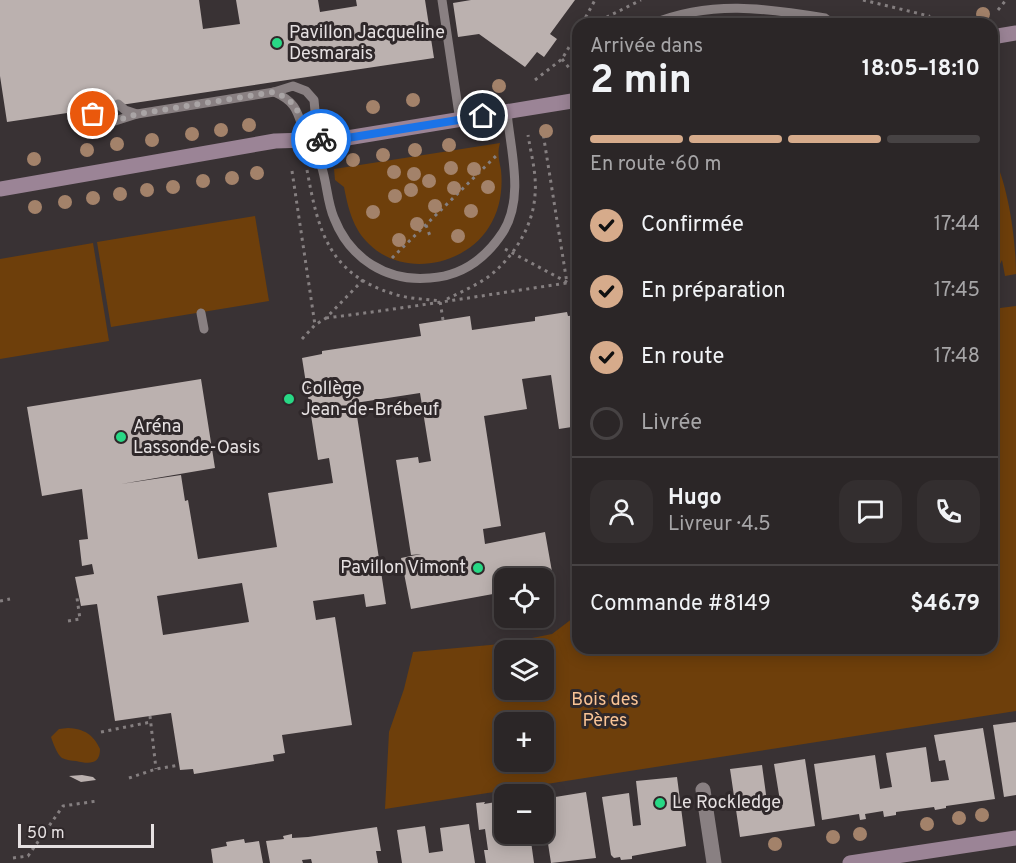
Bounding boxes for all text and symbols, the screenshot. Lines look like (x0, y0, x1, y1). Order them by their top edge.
place label: Pavillon Jacqueline Desmarais (289, 22, 445, 66)
text: Arrivée dans (590, 34, 703, 60)
marker: Pavillon Jacqueline Desmarais (270, 36, 284, 50)
text: 18:05–18:10 (862, 56, 980, 83)
text: 2 min (590, 58, 692, 107)
pin (67, 88, 118, 139)
pin (457, 90, 508, 141)
icon: bag (76, 97, 109, 130)
icon: home (466, 99, 499, 132)
courier (291, 109, 351, 169)
icon: bike (305, 123, 338, 156)
text: En route · 60 m (590, 152, 721, 178)
icon: check (590, 209, 623, 242)
text: Confirmée (641, 212, 744, 239)
text: 17:44 (934, 212, 980, 238)
icon: check (590, 275, 623, 308)
text: En préparation (641, 278, 786, 305)
text: 17:45 (934, 278, 980, 304)
icon: check (590, 341, 623, 374)
text: En route (641, 344, 724, 371)
text: 17:48 (934, 344, 980, 370)
place label: Collège Jean-de-Brébeuf (301, 378, 439, 422)
marker: Collège Jean-de-Brébeuf (282, 392, 296, 406)
text: Livrée (641, 410, 702, 437)
place label: Aréna Lassonde-Oasis (133, 416, 261, 460)
marker: Aréna Lassonde-Oasis (114, 430, 128, 444)
button: person (590, 480, 653, 543)
button: chat (839, 480, 902, 543)
button: phone (917, 480, 980, 543)
text: Hugo (668, 485, 722, 512)
text: Livreur · 4.5 (668, 512, 771, 538)
place label: Pavillon Vimont (340, 557, 466, 580)
marker: Pavillon Vimont (471, 561, 485, 575)
map controls (494, 568, 554, 844)
button: locate (494, 568, 554, 628)
text: Commande #8149 (590, 591, 771, 618)
text: $46.79 (910, 591, 980, 618)
button: layers (494, 640, 554, 700)
park label: Bois des Pères (571, 689, 639, 733)
button: + (494, 712, 554, 772)
button: − (494, 784, 554, 844)
place label: Le Rockledge (672, 792, 781, 815)
marker: Le Rockledge (653, 796, 667, 810)
scale bar (18, 821, 154, 848)
text: 50 m (27, 824, 65, 844)

